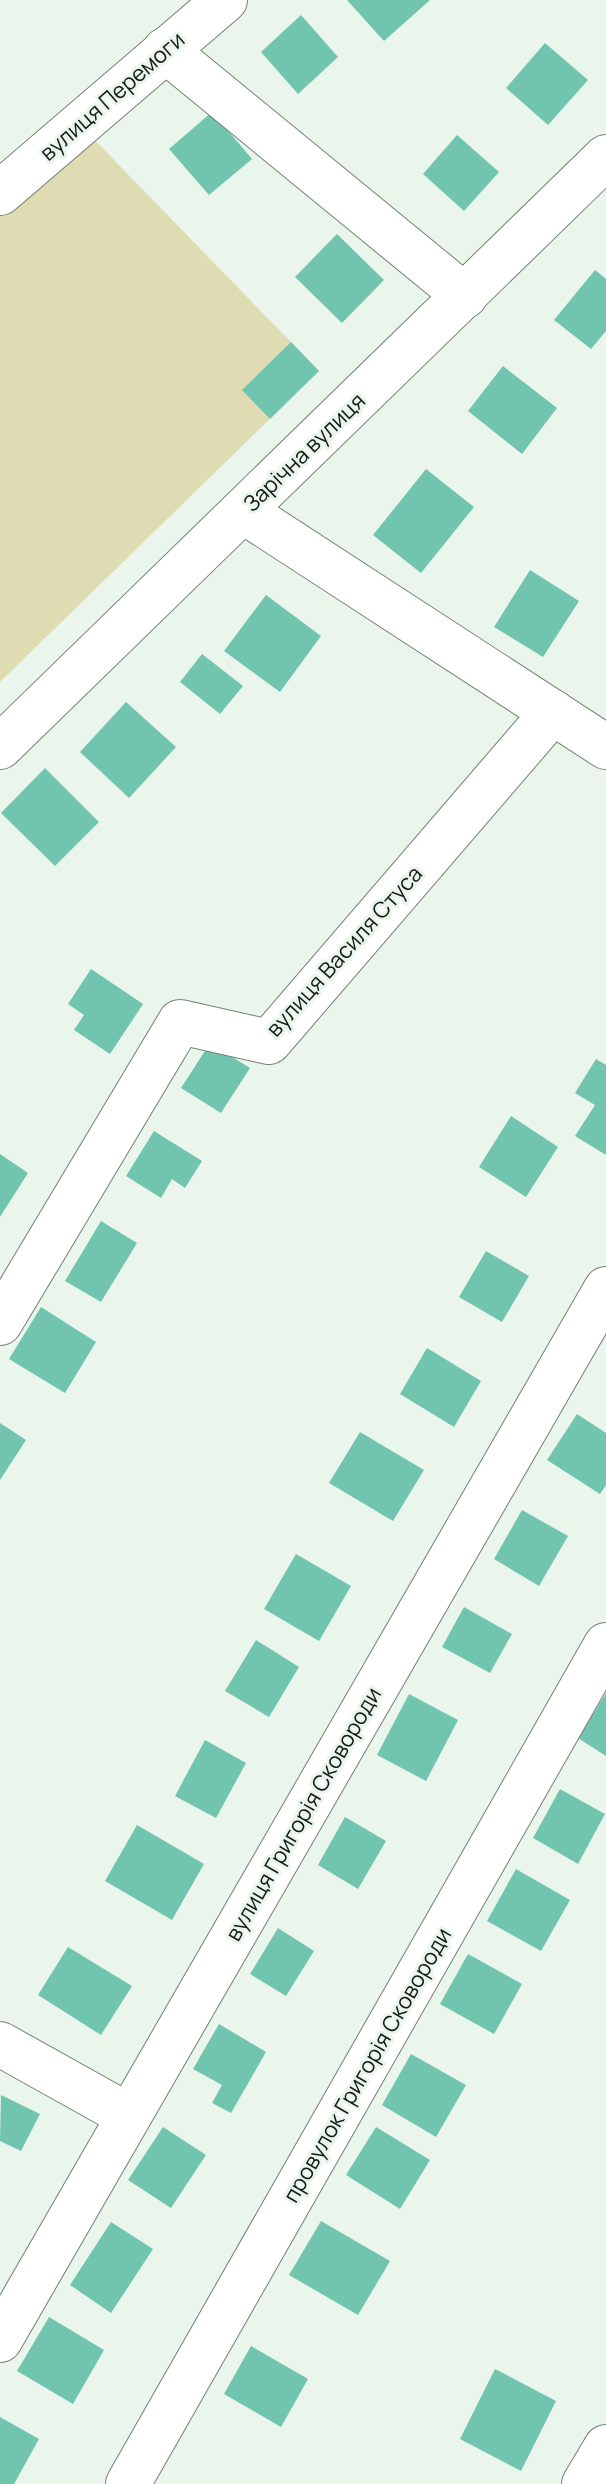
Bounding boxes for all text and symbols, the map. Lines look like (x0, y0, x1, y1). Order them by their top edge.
street label: вулиця Перемоги (33, 25, 191, 167)
street label: Зарічна вулиця (236, 386, 372, 518)
street label: вулиця Василя Стуса (259, 859, 429, 1043)
street label: вулиця Григорія Сковороди (218, 1682, 388, 1946)
street label: провулок Григорія Сковороди (276, 1922, 458, 2208)

